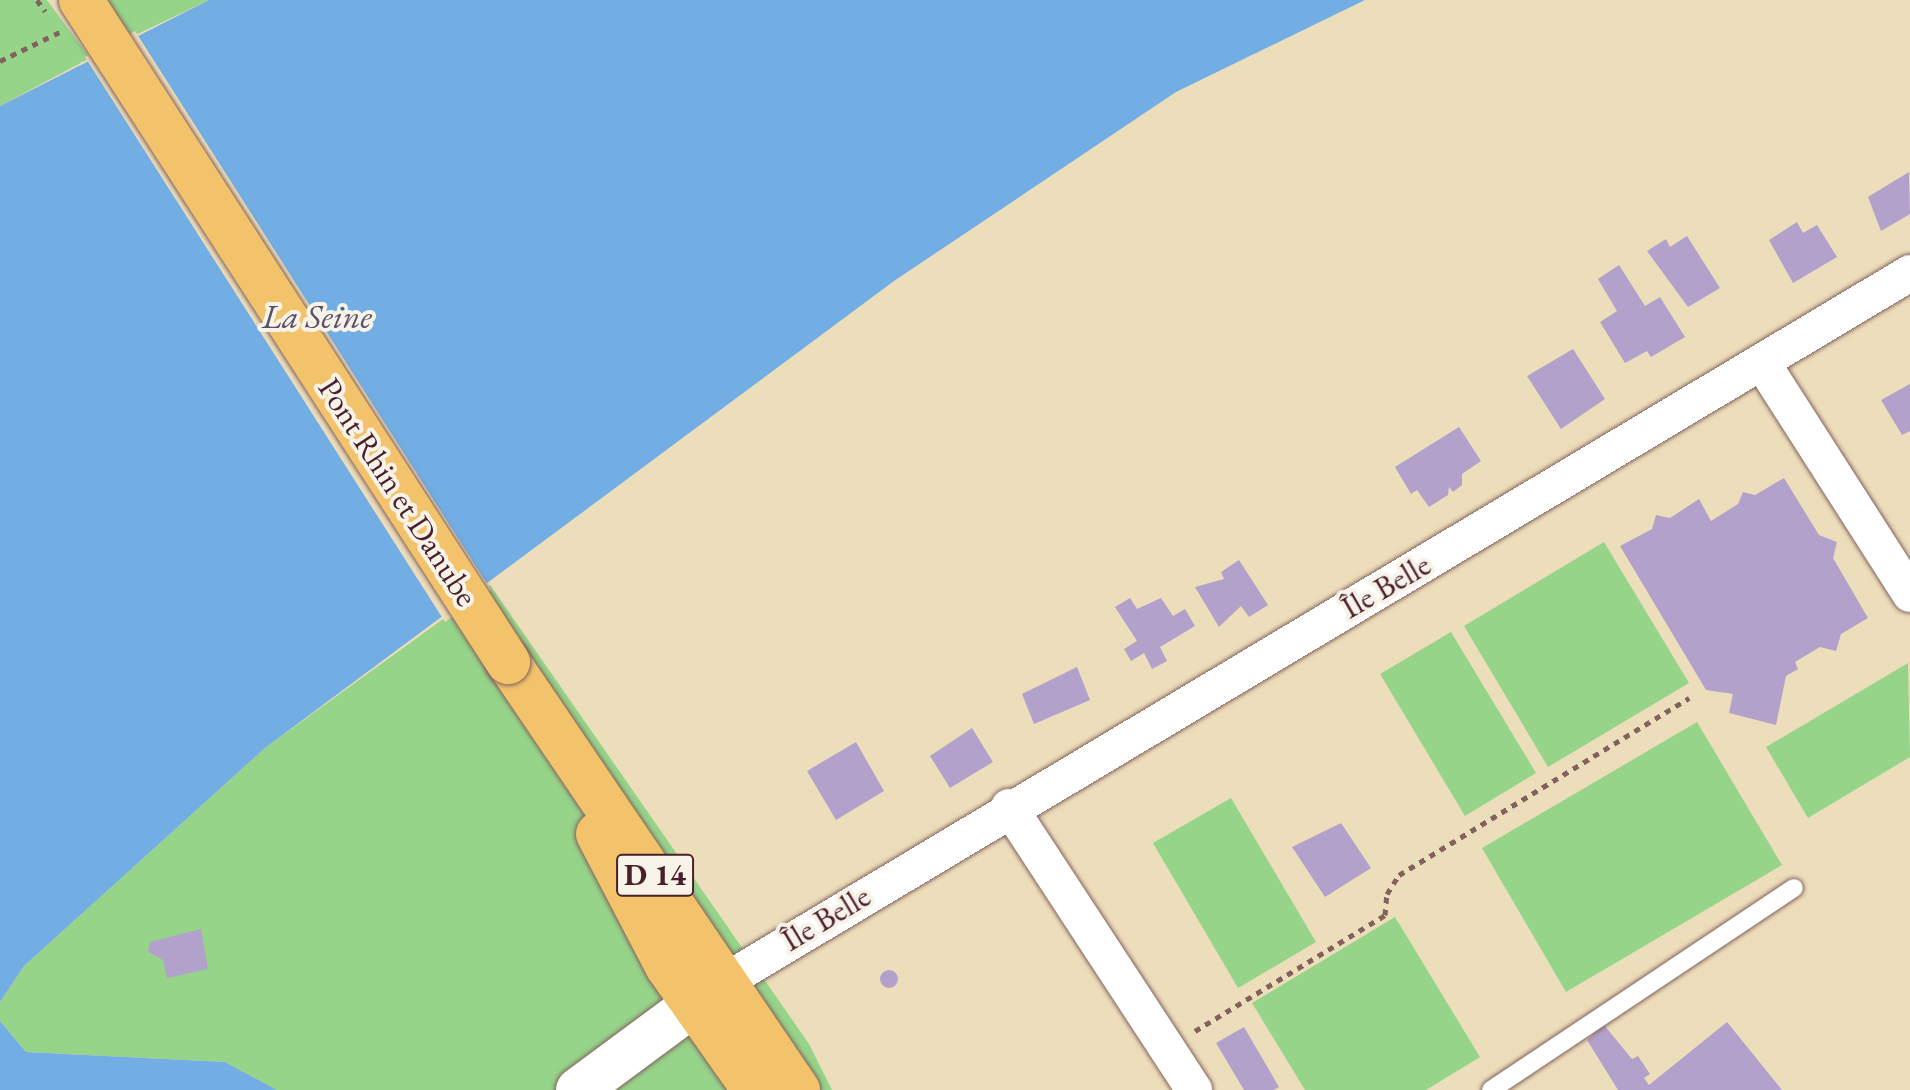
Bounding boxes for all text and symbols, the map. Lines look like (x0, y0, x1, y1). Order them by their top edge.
water label: La Seine (262, 297, 372, 337)
street label: Pont Rhin et Danube (310, 371, 486, 613)
street label: Île Belle (1335, 545, 1437, 627)
road number: D 14 (615, 849, 695, 901)
street label: Île Belle (775, 877, 877, 959)

